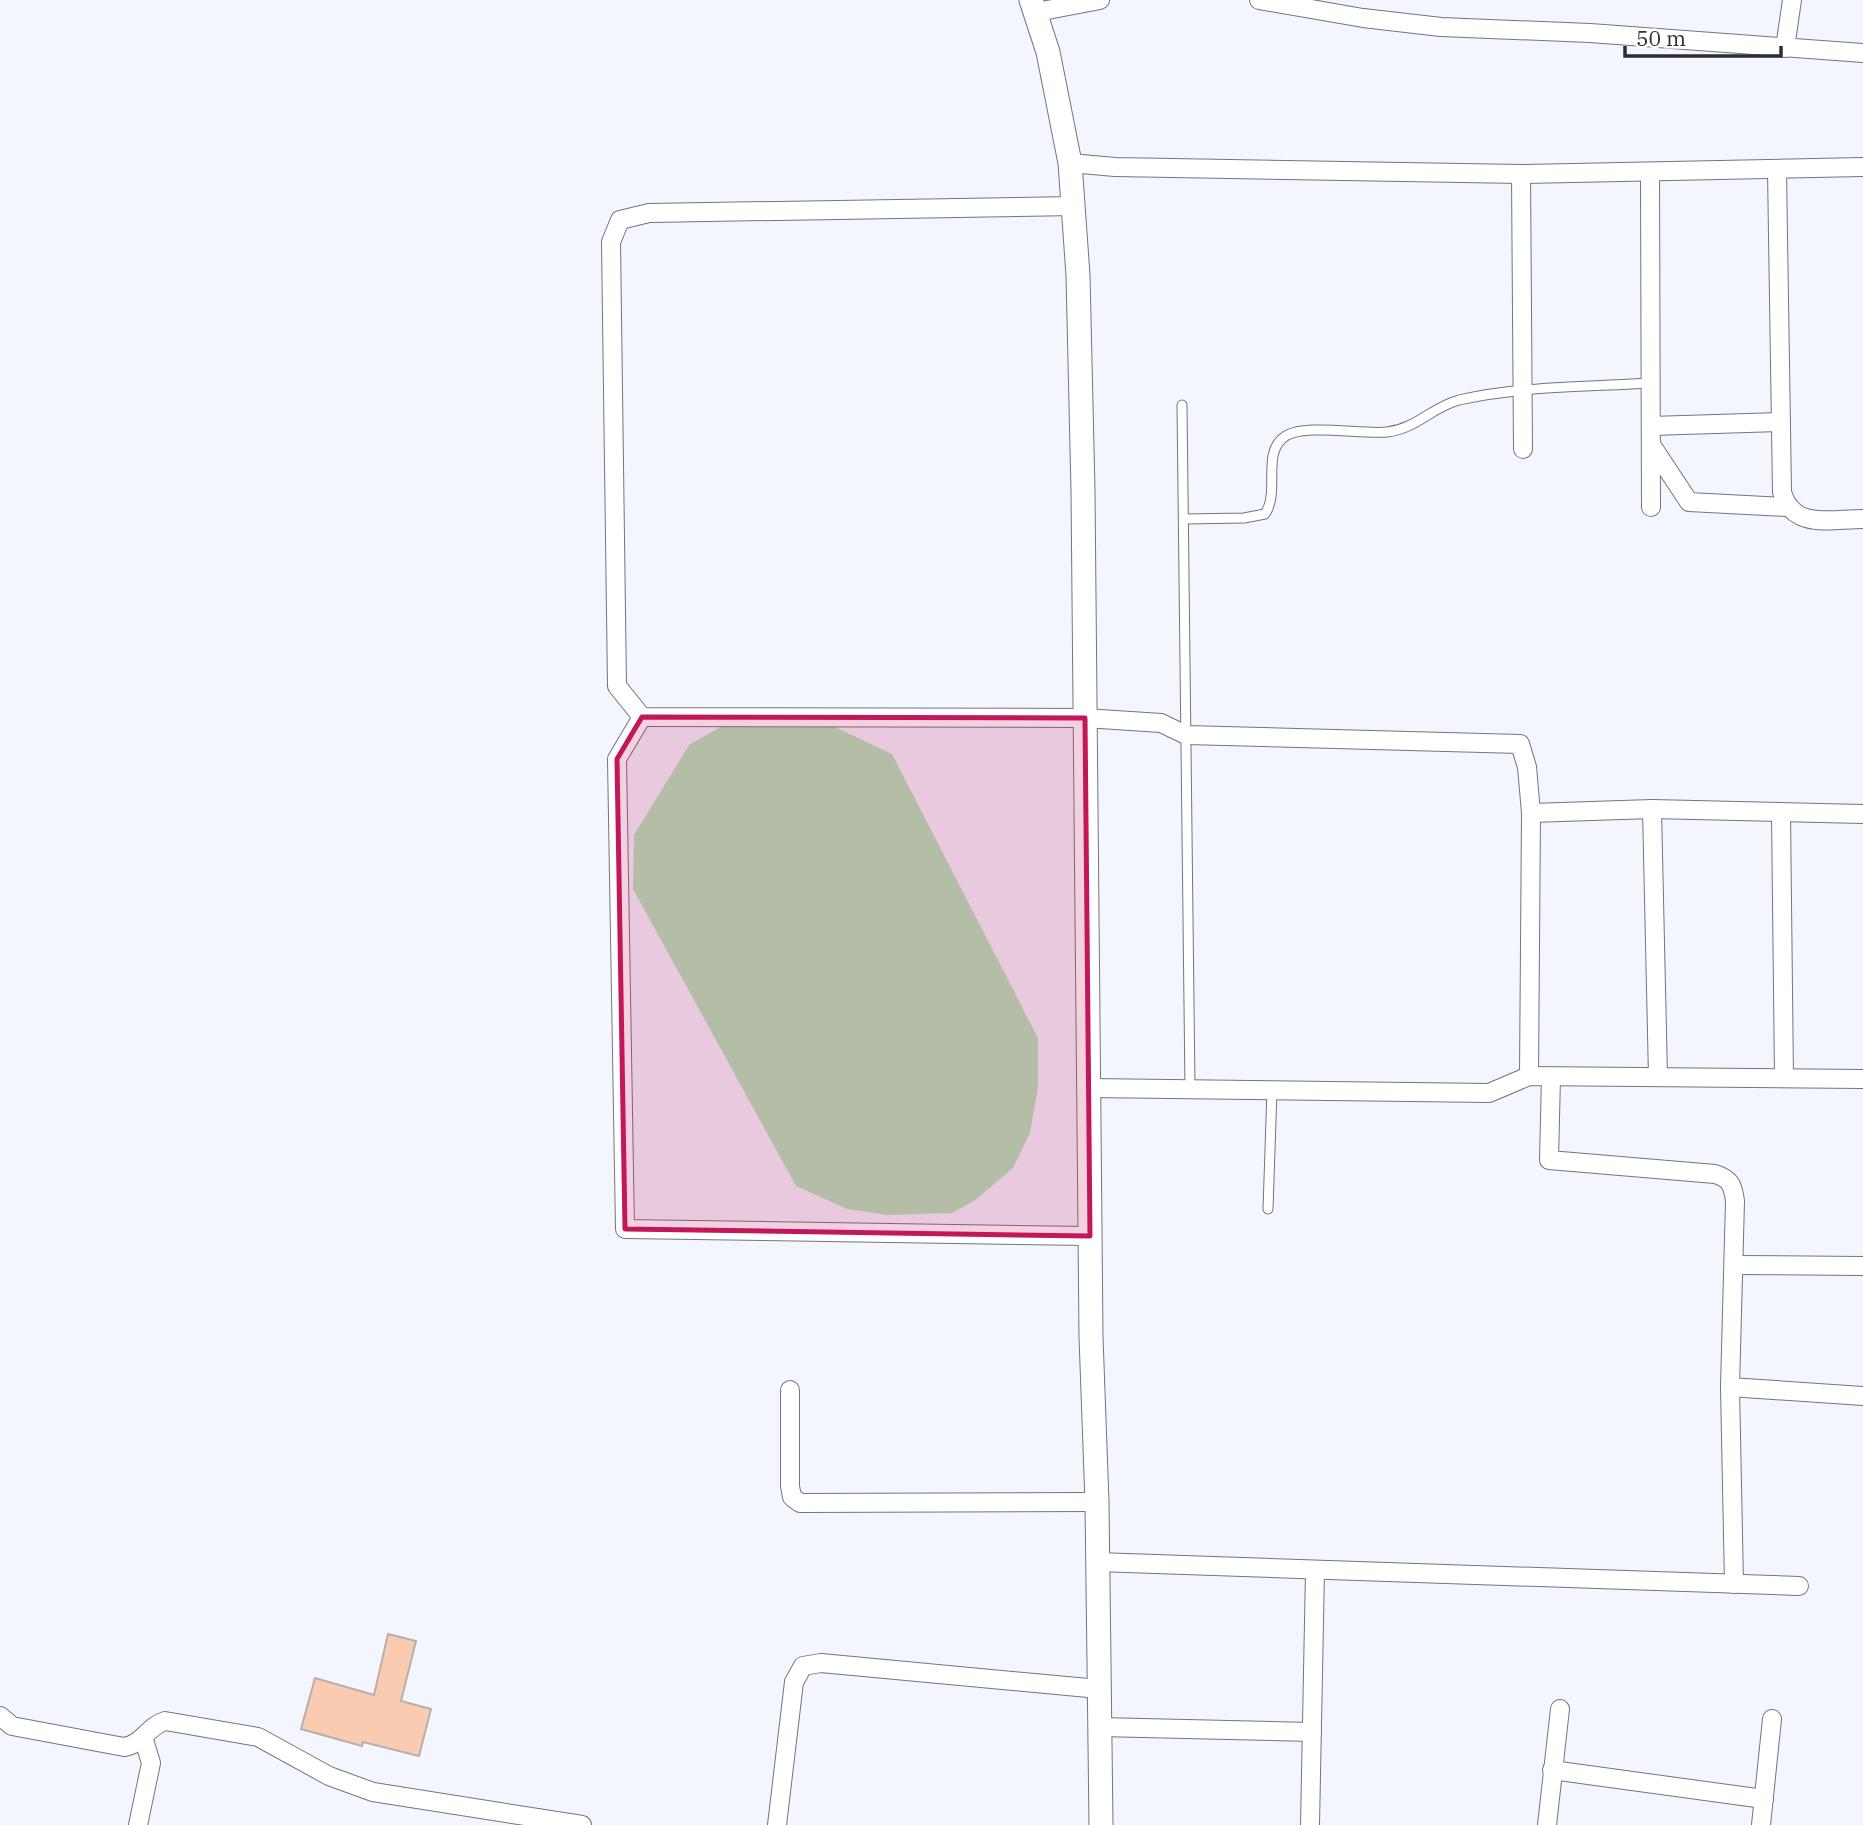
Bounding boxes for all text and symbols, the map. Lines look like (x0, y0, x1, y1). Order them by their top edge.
scale bar (1625, 14, 1781, 58)
text: 50 m (1636, 24, 1686, 52)

